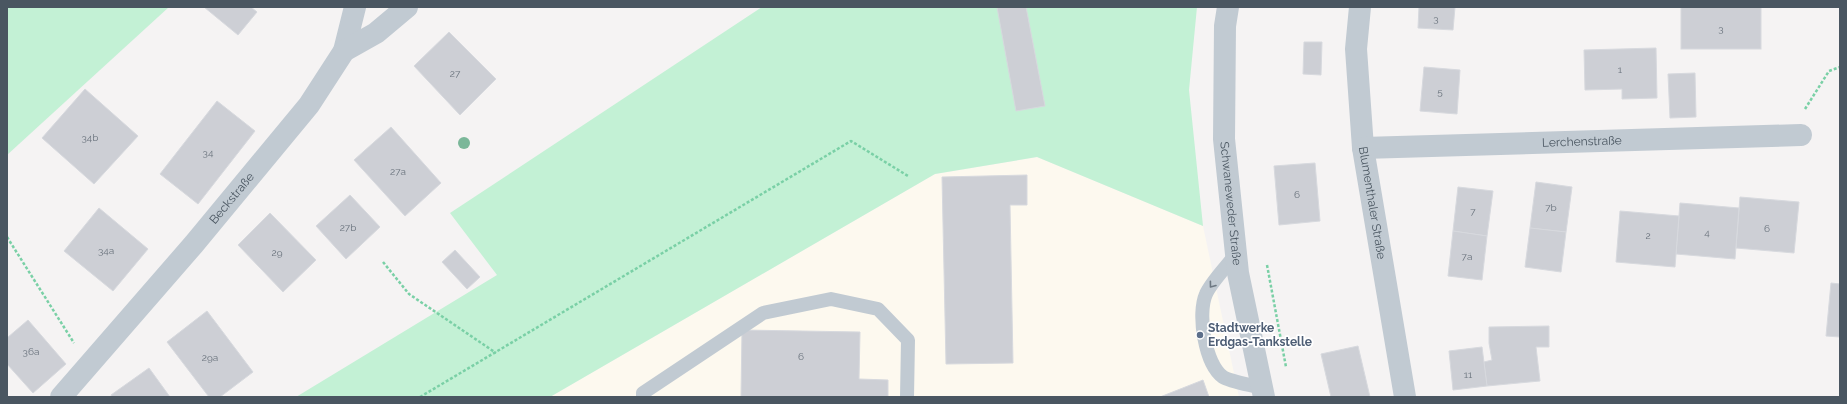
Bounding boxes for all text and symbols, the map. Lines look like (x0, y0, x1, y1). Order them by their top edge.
house number: 3 (1433, 13, 1439, 24)
house number: 3 (1718, 23, 1724, 34)
house number: 1 (1618, 64, 1623, 75)
house number: 27 (450, 68, 461, 79)
house number: 5 (1437, 86, 1443, 97)
house number: 34b (82, 132, 98, 143)
street label: Lerchenstraße (1542, 133, 1622, 150)
street label: Schwaneweder Straße (1217, 141, 1244, 266)
street label: Blumenthaler Straße (1356, 145, 1389, 260)
house number: 34 (203, 147, 214, 158)
house number: 27a (390, 166, 406, 177)
street label: Beckstraße (207, 170, 257, 227)
house number: 6 (1294, 189, 1300, 200)
house number: 7b (1545, 202, 1557, 213)
house number: 7 (1470, 206, 1476, 217)
house number: 27b (340, 222, 356, 233)
house number: 6 (1764, 223, 1770, 234)
house number: 4 (1704, 227, 1710, 238)
house number: 2 (1645, 230, 1651, 241)
house number: 34a (98, 245, 114, 256)
house number: 29 (271, 247, 283, 258)
house number: 7a (1462, 251, 1472, 262)
one-way arrow (1210, 281, 1217, 288)
place label: Stadtwerke Erdgas-Tankstelle (1208, 321, 1312, 349)
marker: Stadtwerke Erdgas-Tankstelle (1195, 330, 1205, 340)
house number: 36a (23, 346, 39, 357)
house number: 6 (798, 351, 804, 362)
house number: 29a (202, 352, 218, 363)
house number: 11 (1464, 369, 1473, 380)

